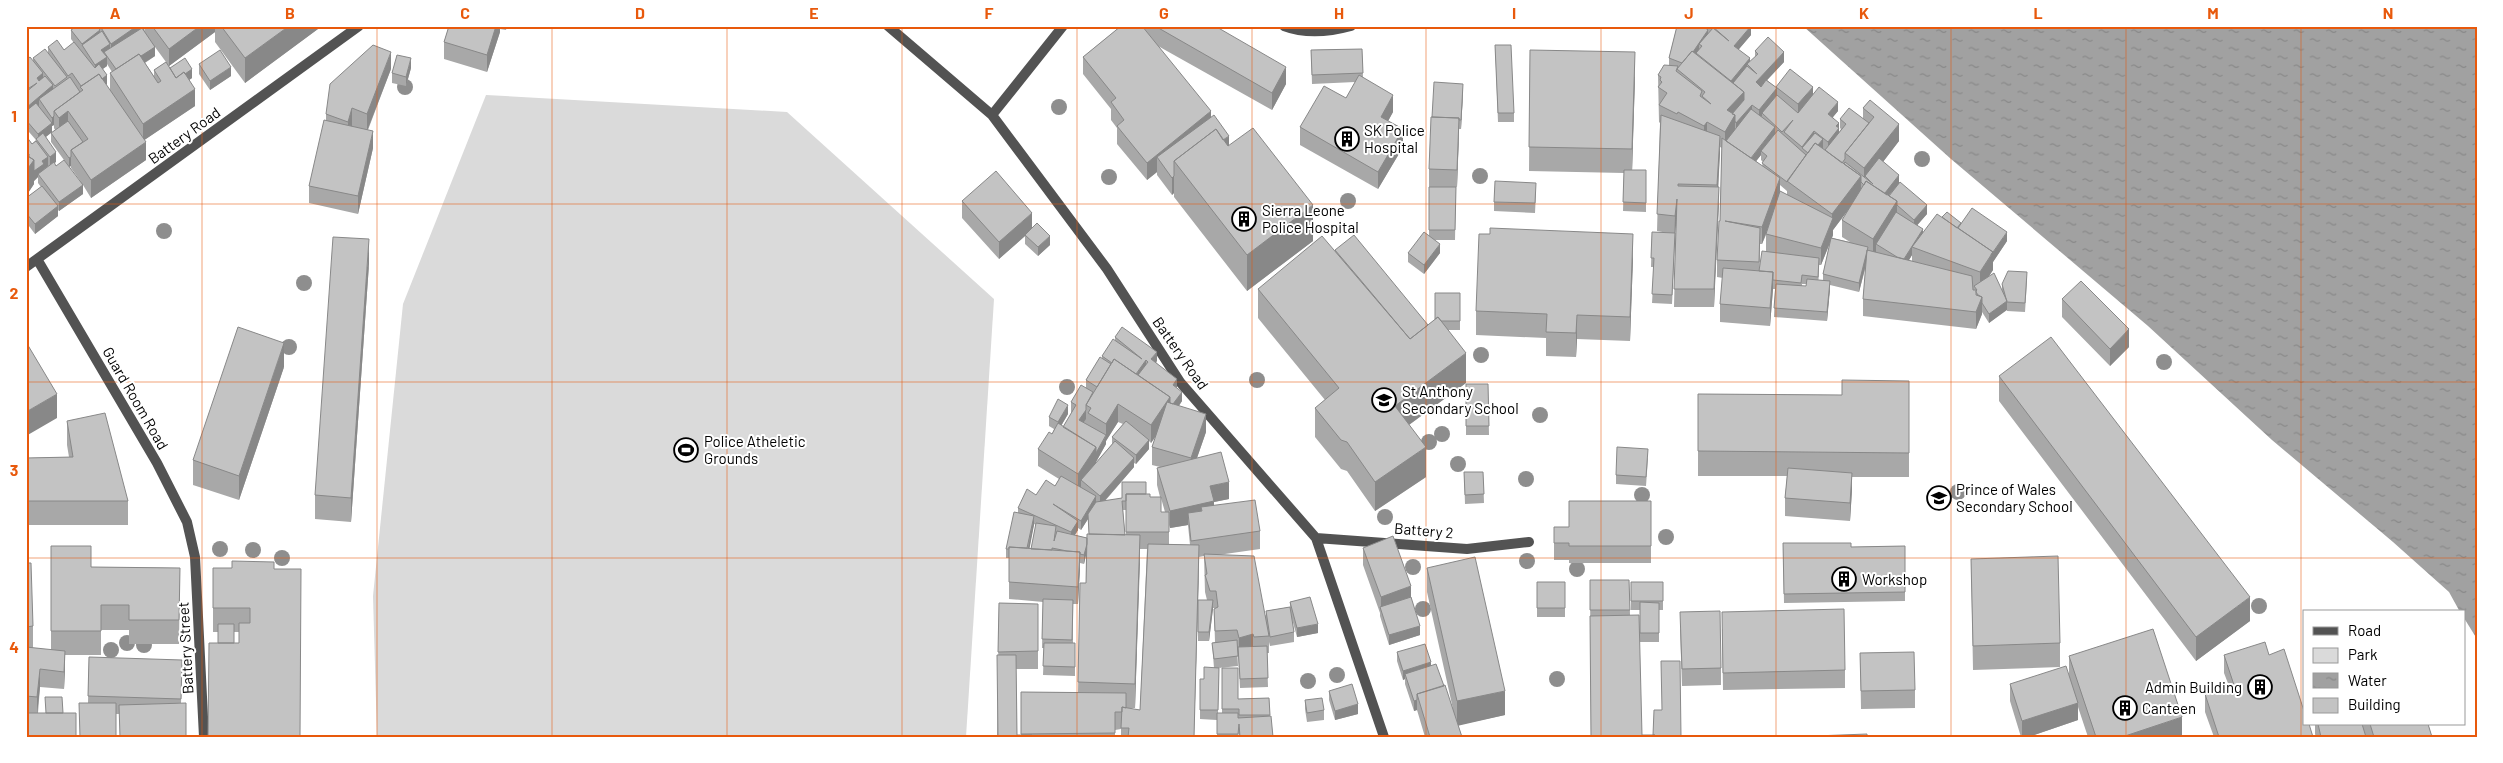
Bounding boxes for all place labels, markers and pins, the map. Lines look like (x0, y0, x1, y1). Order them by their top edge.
place label: SK Police Hospital (1364, 121, 1425, 156)
building icon: SK Police Hospital (1334, 126, 1360, 152)
place label: Sierra Leone Police Hospital (1262, 201, 1359, 236)
building icon: Sierra Leone Police Hospital (1231, 206, 1257, 232)
place label: St Anthony Secondary School (1402, 382, 1519, 417)
school or university icon: St Anthony Secondary School (1371, 387, 1397, 413)
place label: Police Atheletic Grounds (704, 432, 806, 467)
sports icon: Police Atheletic Grounds (673, 437, 699, 463)
place label: Prince of Wales Secondary School (1956, 480, 2073, 515)
school or university icon: Prince of Wales Secondary School (1926, 485, 1952, 511)
building icon: Workshop (1831, 566, 1857, 592)
place label: Workshop (1862, 570, 1927, 588)
building icon: Admin Building (2247, 674, 2273, 700)
place label: Admin Building (2145, 678, 2242, 696)
building icon: Canteen (2112, 695, 2138, 721)
place label: Canteen (2142, 699, 2196, 717)

